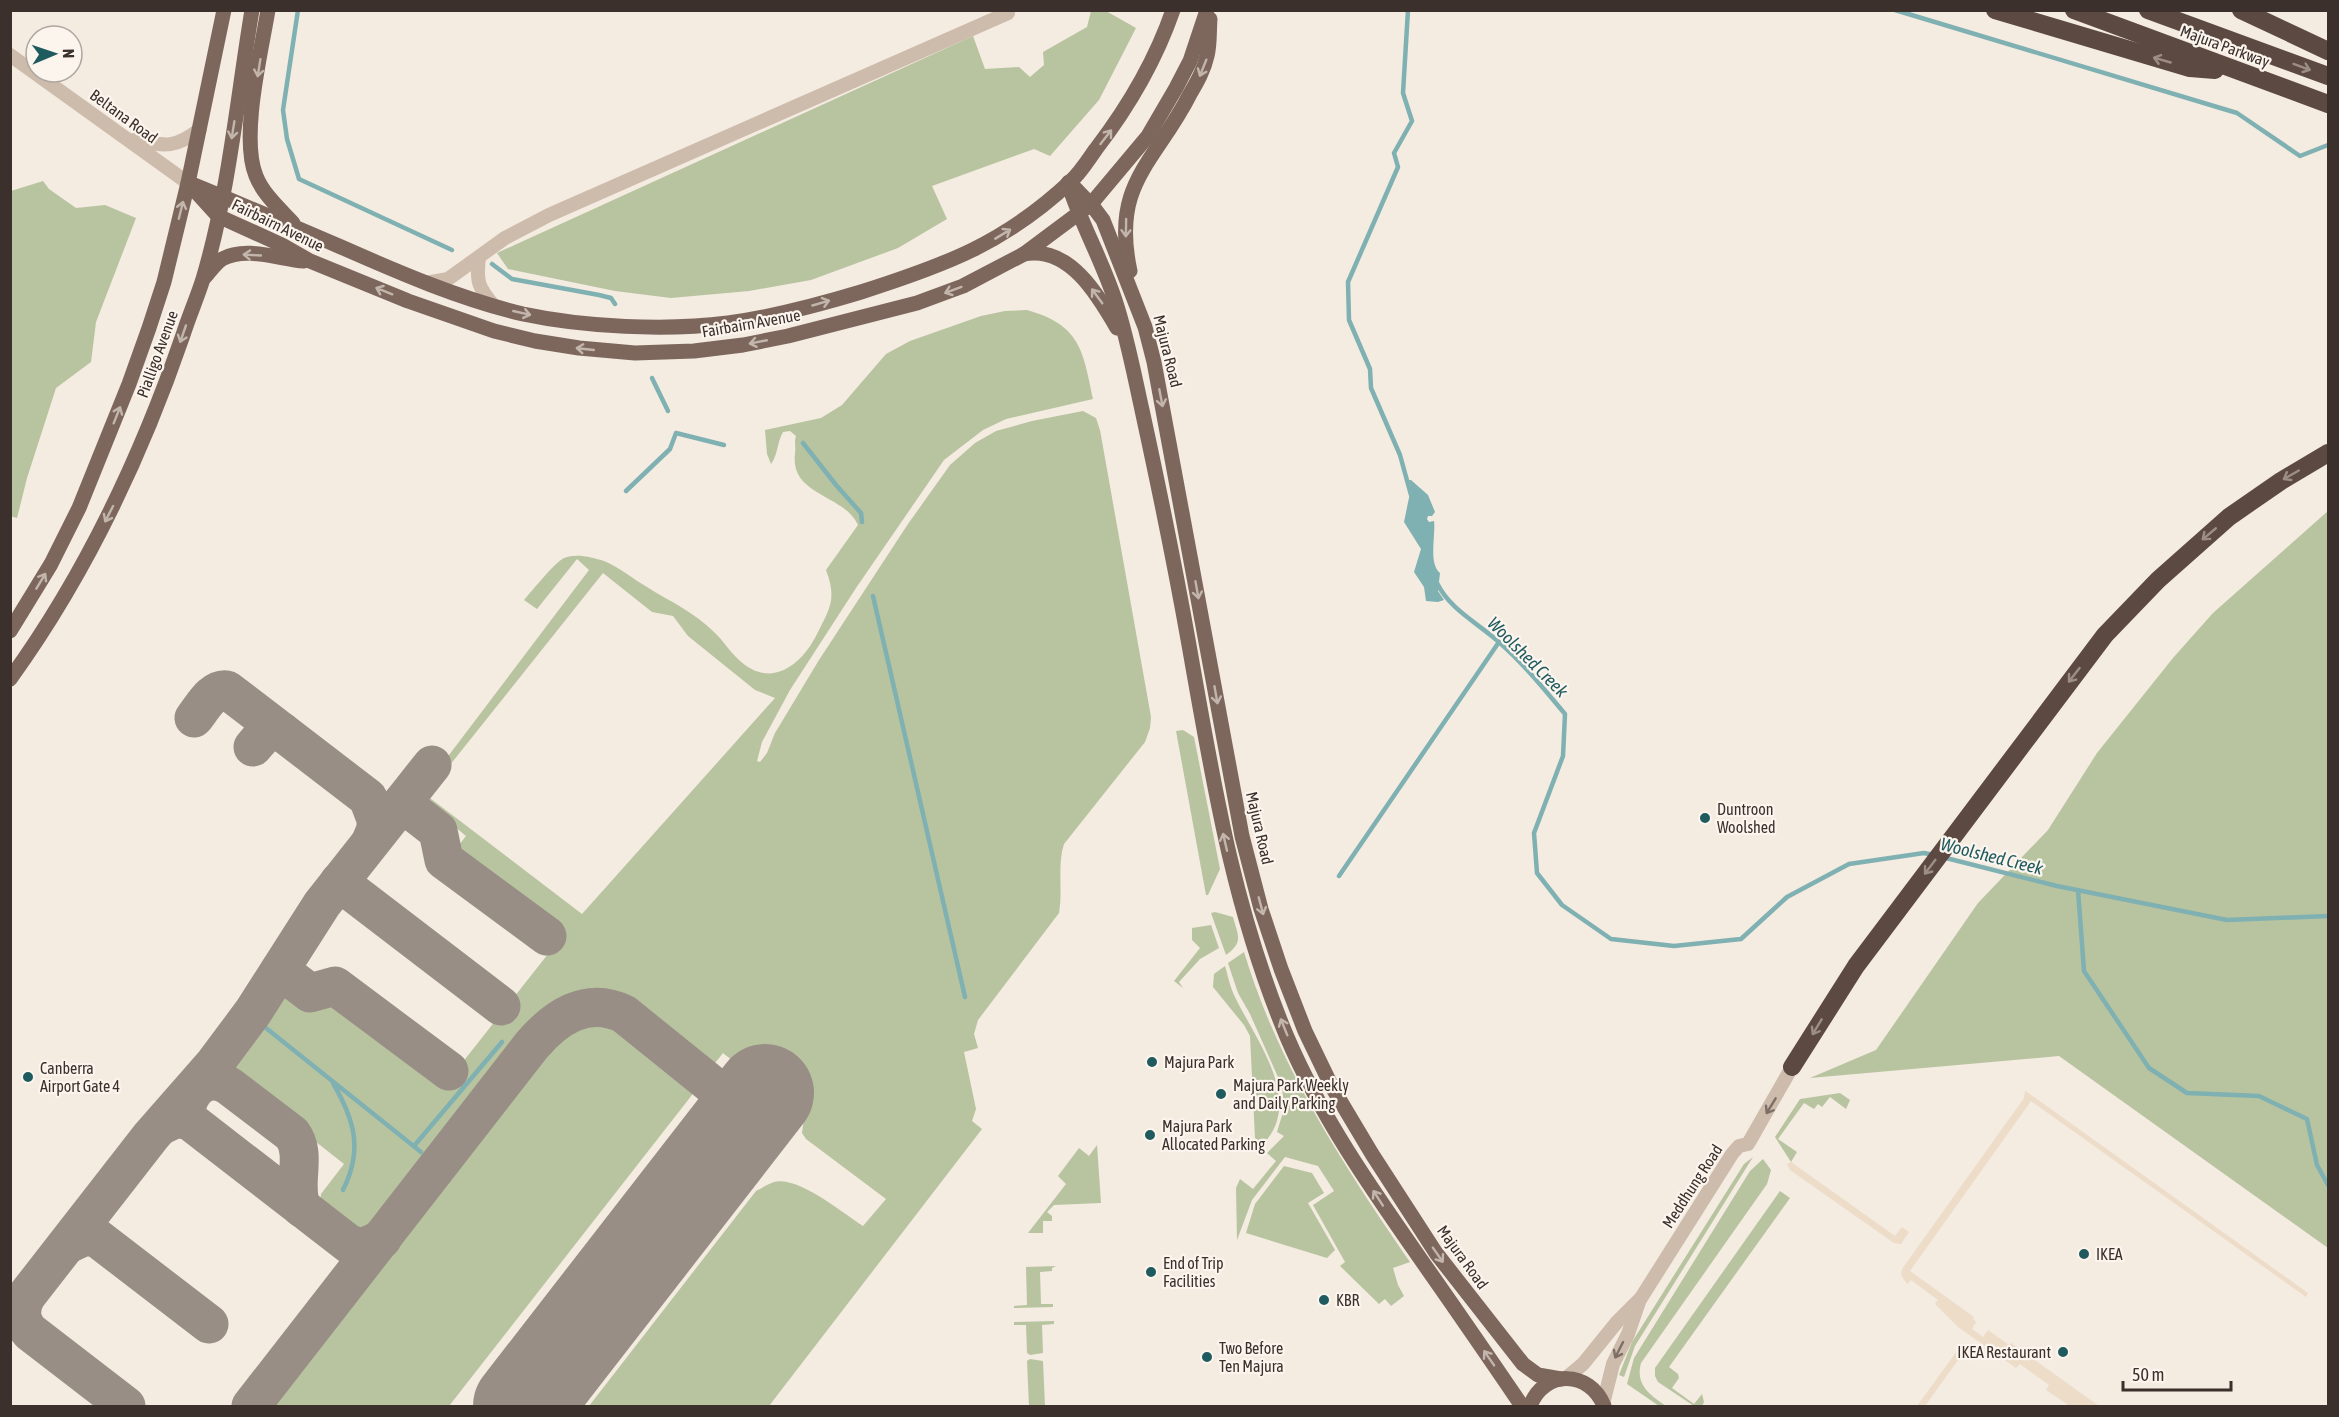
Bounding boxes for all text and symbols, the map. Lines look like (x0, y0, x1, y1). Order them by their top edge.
street label: Majura Parkway (2178, 22, 2273, 72)
north arrow (24, 24, 84, 84)
text: N (60, 48, 78, 59)
one-way arrow (2153, 54, 2172, 65)
one-way arrow (253, 58, 264, 78)
one-way arrow (1196, 58, 1207, 77)
one-way arrow (2292, 62, 2311, 73)
street label: Beltana Road (87, 85, 161, 147)
one-way arrow (227, 120, 238, 140)
one-way arrow (1099, 129, 1112, 145)
street label: Fairbairn Avenue (229, 195, 327, 255)
one-way arrow (176, 201, 188, 220)
one-way arrow (1121, 217, 1132, 237)
one-way arrow (994, 227, 1011, 239)
one-way arrow (243, 249, 262, 260)
one-way arrow (375, 285, 393, 296)
one-way arrow (944, 285, 963, 296)
one-way arrow (1091, 289, 1103, 305)
one-way arrow (811, 297, 830, 308)
street label: Fairbairn Avenue (700, 305, 802, 341)
street label: Pialligo Avenue (133, 308, 182, 400)
one-way arrow (512, 308, 531, 319)
street label: Majura Road (1149, 313, 1186, 389)
one-way arrow (177, 324, 188, 343)
one-way arrow (749, 337, 769, 348)
one-way arrow (576, 343, 595, 354)
one-way arrow (1156, 388, 1167, 408)
one-way arrow (112, 406, 123, 425)
one-way arrow (2283, 469, 2300, 481)
one-way arrow (103, 505, 114, 523)
one-way arrow (2202, 527, 2217, 541)
one-way arrow (35, 573, 47, 590)
one-way arrow (1192, 580, 1203, 599)
water label: Woolshed Creek (1483, 612, 1573, 702)
one-way arrow (2068, 667, 2081, 683)
one-way arrow (1211, 685, 1222, 705)
street label: Majura Road (1242, 790, 1277, 866)
place label: Duntroon Woolshed (1717, 800, 1776, 836)
marker: Duntroon Woolshed (1698, 811, 1712, 825)
one-way arrow (1219, 832, 1231, 851)
water label: Woolshed Creek (1939, 833, 2046, 879)
one-way arrow (1923, 858, 1936, 874)
one-way arrow (1255, 897, 1267, 916)
one-way arrow (1810, 1018, 1822, 1035)
one-way arrow (1278, 1019, 1289, 1037)
place label: Majura Park (1164, 1053, 1234, 1072)
marker: Majura Park (1145, 1055, 1159, 1069)
place label: Canberra Airport Gate 4 (40, 1059, 120, 1096)
marker: Canberra Airport Gate 4 (21, 1070, 35, 1084)
place label: Majura Park Weekly and Daily Parking (1233, 1076, 1349, 1113)
marker: Majura Park Weekly and Daily Parking (1214, 1087, 1228, 1101)
one-way arrow (1764, 1097, 1776, 1114)
place label: Majura Park Allocated Parking (1162, 1117, 1265, 1154)
marker: Majura Park Allocated Parking (1143, 1128, 1157, 1142)
street label: Meddhung Road (1658, 1141, 1727, 1232)
one-way arrow (1371, 1190, 1383, 1207)
street label: Majura Road (1433, 1222, 1492, 1293)
place label: IKEA (2096, 1245, 2123, 1263)
one-way arrow (1432, 1247, 1444, 1263)
marker: IKEA (2077, 1247, 2091, 1261)
place label: End of Trip Facilities (1163, 1254, 1224, 1290)
marker: End of Trip Facilities (1144, 1265, 1158, 1279)
place label: KBR (1336, 1291, 1359, 1309)
marker: KBR (1317, 1293, 1331, 1307)
place label: Two Before Ten Majura (1219, 1339, 1284, 1376)
one-way arrow (1613, 1341, 1625, 1358)
place label: IKEA Restaurant (1957, 1343, 2051, 1361)
marker: IKEA Restaurant (2056, 1345, 2070, 1359)
marker: Two Before Ten Majura (1200, 1350, 1214, 1364)
one-way arrow (1483, 1350, 1495, 1367)
scale bar (2123, 1354, 2231, 1392)
text: 50 m (2132, 1364, 2164, 1385)

